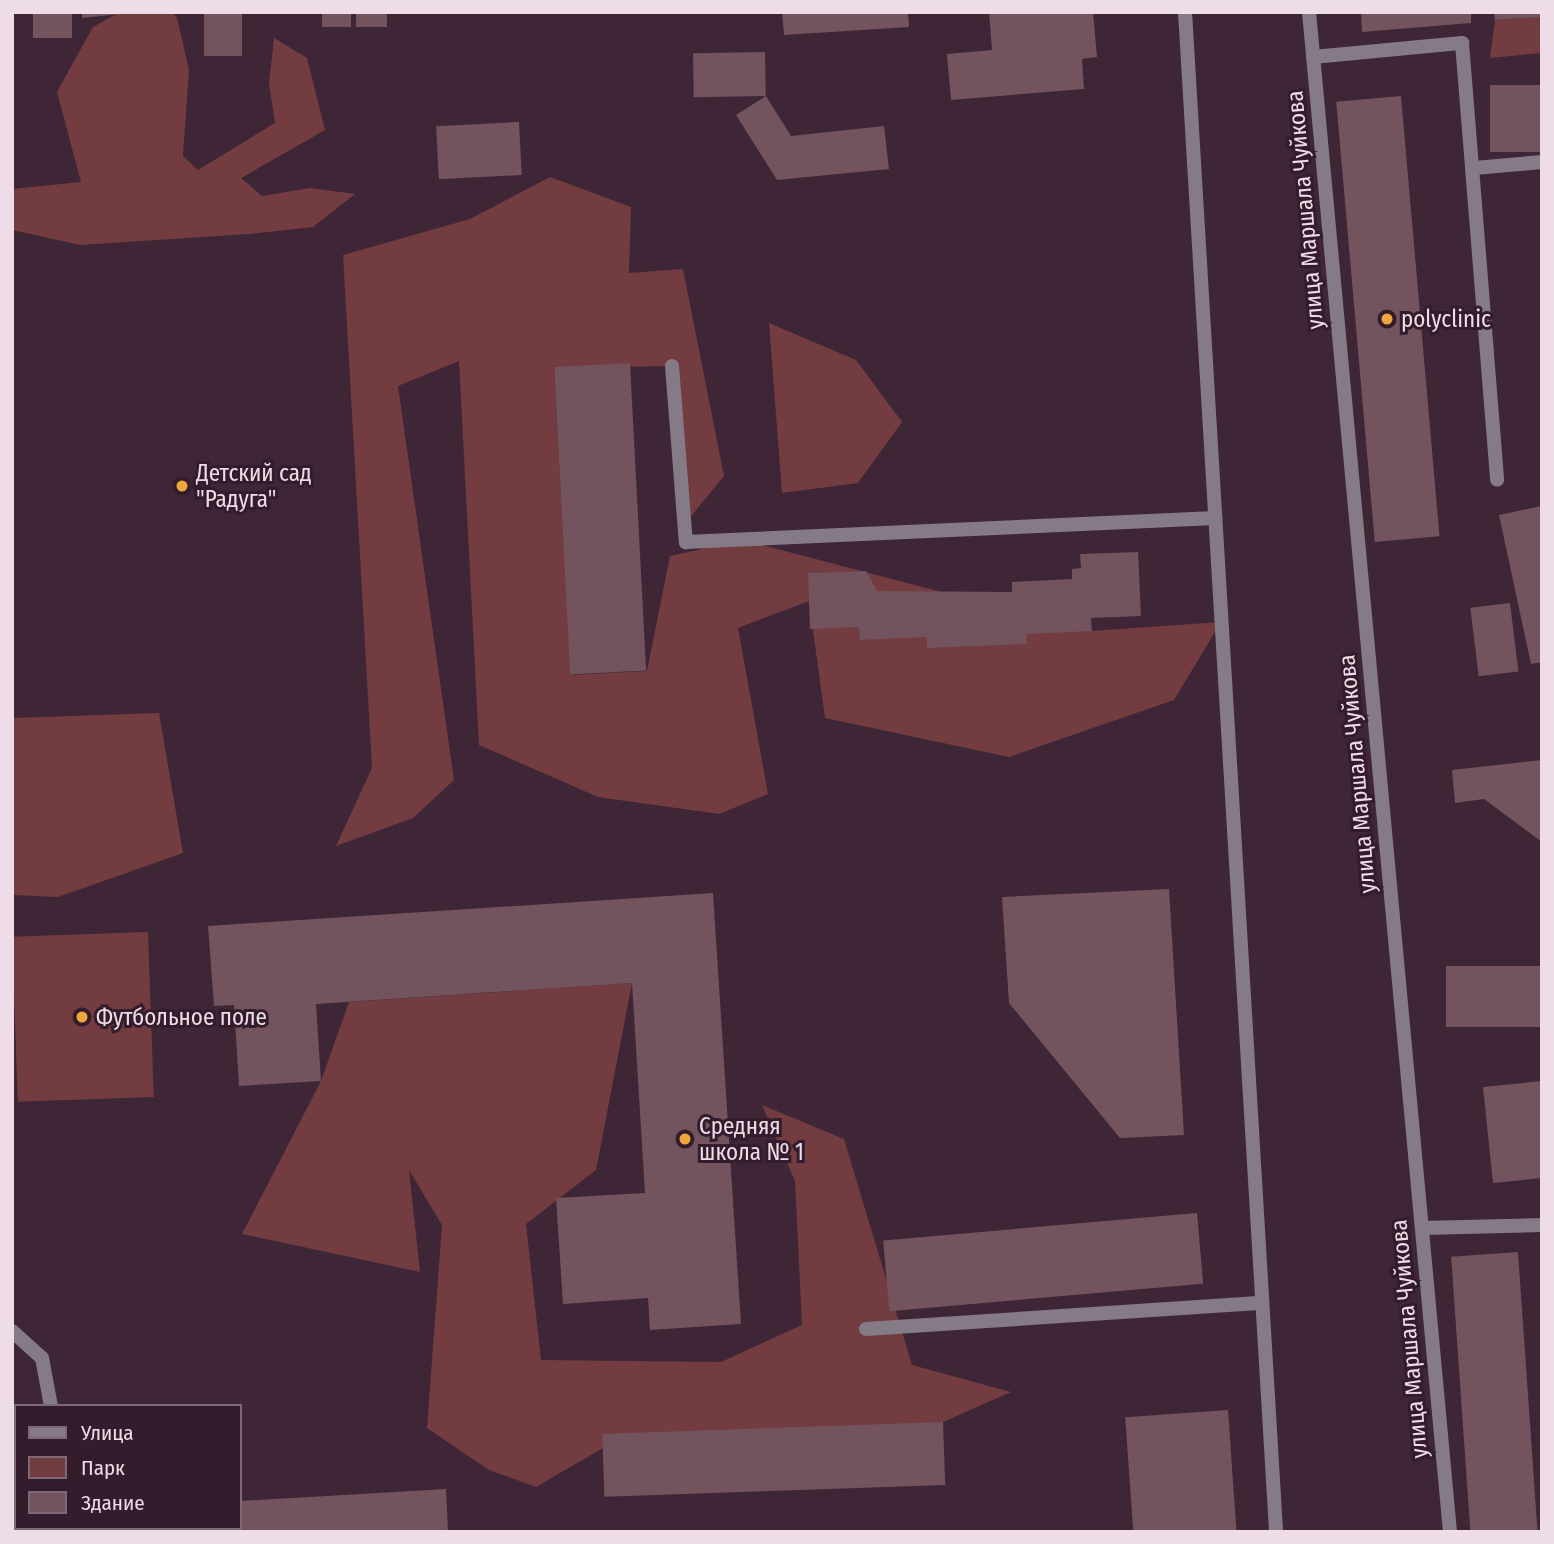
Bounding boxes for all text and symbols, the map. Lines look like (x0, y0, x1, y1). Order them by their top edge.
street label: улица Маршала Чуйкова (1281, 89, 1329, 331)
place label: polyclinic (1401, 305, 1491, 333)
marker: polyclinic (1379, 311, 1395, 327)
place label: Детский сад "Радуга" (196, 459, 312, 513)
marker: Детский сад "Радуга" (174, 478, 190, 494)
street label: улица Маршала Чуйкова (1333, 653, 1381, 895)
place label: Футбольное поле (96, 1003, 267, 1031)
marker: Футбольное поле (74, 1009, 90, 1025)
place label: Средняя школа № 1 (699, 1112, 804, 1166)
marker: Средняя школа № 1 (677, 1131, 693, 1147)
street label: улица Маршала Чуйкова (1385, 1218, 1433, 1460)
legend (14, 1404, 242, 1530)
text: Улица (81, 1420, 134, 1446)
text: Парк (81, 1455, 125, 1481)
text: Здание (81, 1490, 145, 1516)

